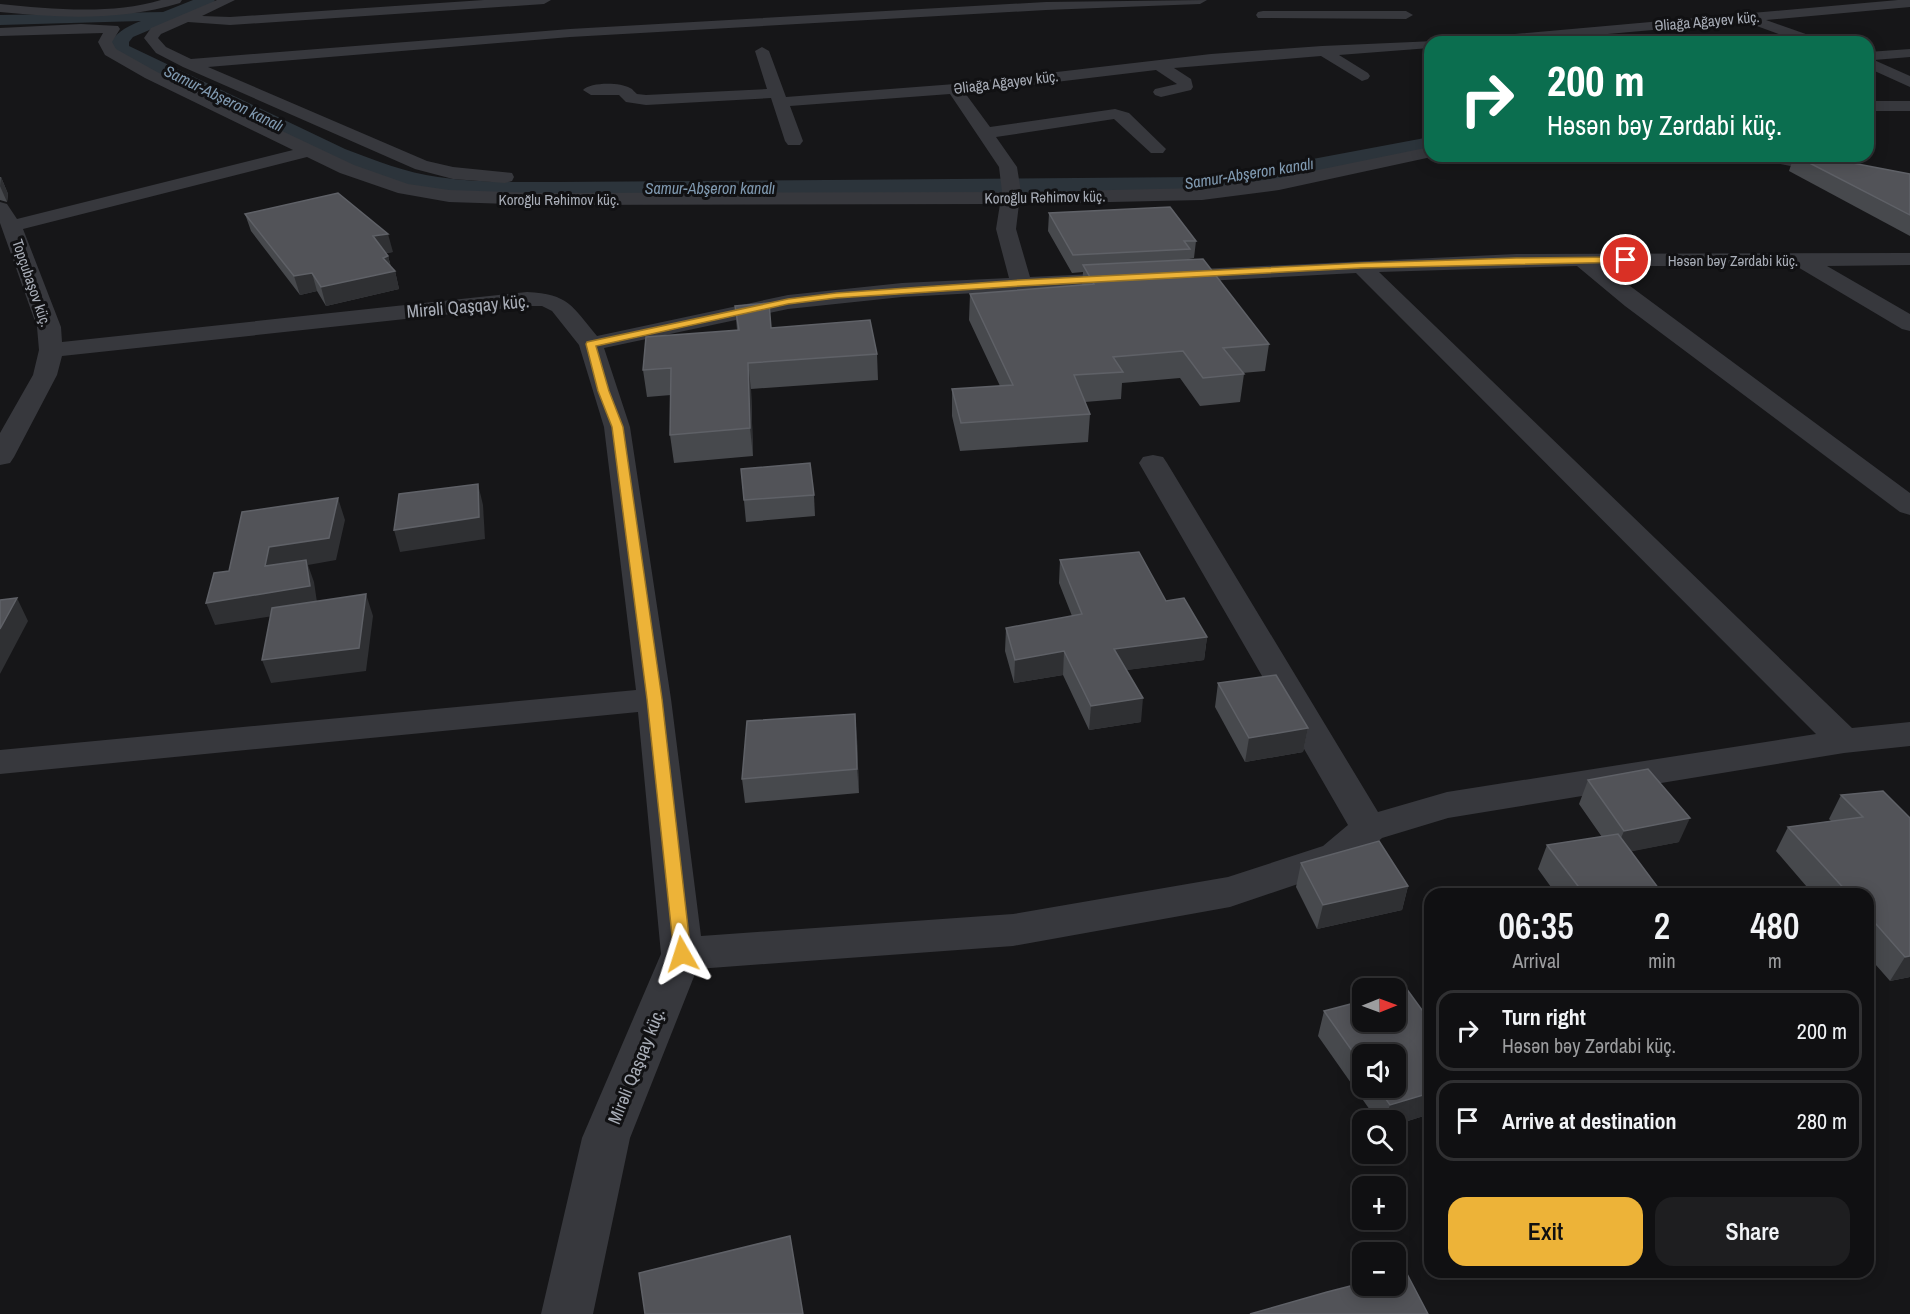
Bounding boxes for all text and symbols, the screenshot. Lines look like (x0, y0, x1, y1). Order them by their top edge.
street label: Əliağa Ağayev küç. (1654, 6, 1760, 36)
text: 200 m (1547, 53, 1645, 109)
water label: Samur-Abşeron kanalı (161, 60, 288, 137)
icon: right (1448, 60, 1526, 138)
street label: Əliağa Ağayev küç. (952, 65, 1060, 99)
text: Həsən bəy Zərdabi küç. (1547, 107, 1782, 143)
water label: Samur-Abşeron kanalı (1183, 152, 1316, 194)
water label: Samur-Abşeron kanalı (645, 177, 776, 199)
street label: Koroğlu Rəhimov küç. (984, 185, 1106, 209)
street label: Koroğlu Rəhimov küç. (498, 189, 620, 210)
pin (1600, 234, 1651, 285)
street label: Topçubaşov küç. (7, 236, 57, 330)
icon: arrive (1609, 243, 1642, 276)
street label: Həsən bəy Zərdabi küç. (1668, 250, 1798, 271)
street label: Mirəli Qaşqay küç. (406, 288, 530, 324)
text: 06:35 (1499, 902, 1574, 950)
text: 2 (1654, 902, 1670, 950)
text: 480 (1750, 902, 1799, 950)
position arrow (650, 922, 714, 986)
text: Arrival (1512, 947, 1560, 974)
text: min (1648, 947, 1676, 974)
text: m (1768, 947, 1782, 974)
north arrow (1352, 978, 1406, 1032)
map controls (1352, 978, 1406, 1296)
text: Turn right (1502, 1002, 1586, 1032)
street label: Mirəli Qaşqay küç. (601, 1004, 671, 1128)
icon: right (1451, 1014, 1484, 1047)
text: 200 m (1797, 1016, 1847, 1046)
text: Həsən bəy Zərdabi küç. (1502, 1032, 1676, 1059)
button: sound (1352, 1044, 1406, 1098)
icon: arrive (1451, 1104, 1484, 1137)
text: Arrive at destination (1502, 1106, 1676, 1136)
text: 280 m (1797, 1106, 1847, 1136)
button: search (1352, 1110, 1406, 1164)
button: + (1352, 1176, 1406, 1230)
button: Exit (1448, 1197, 1643, 1266)
button: Share (1655, 1197, 1850, 1266)
button: − (1352, 1242, 1406, 1296)

